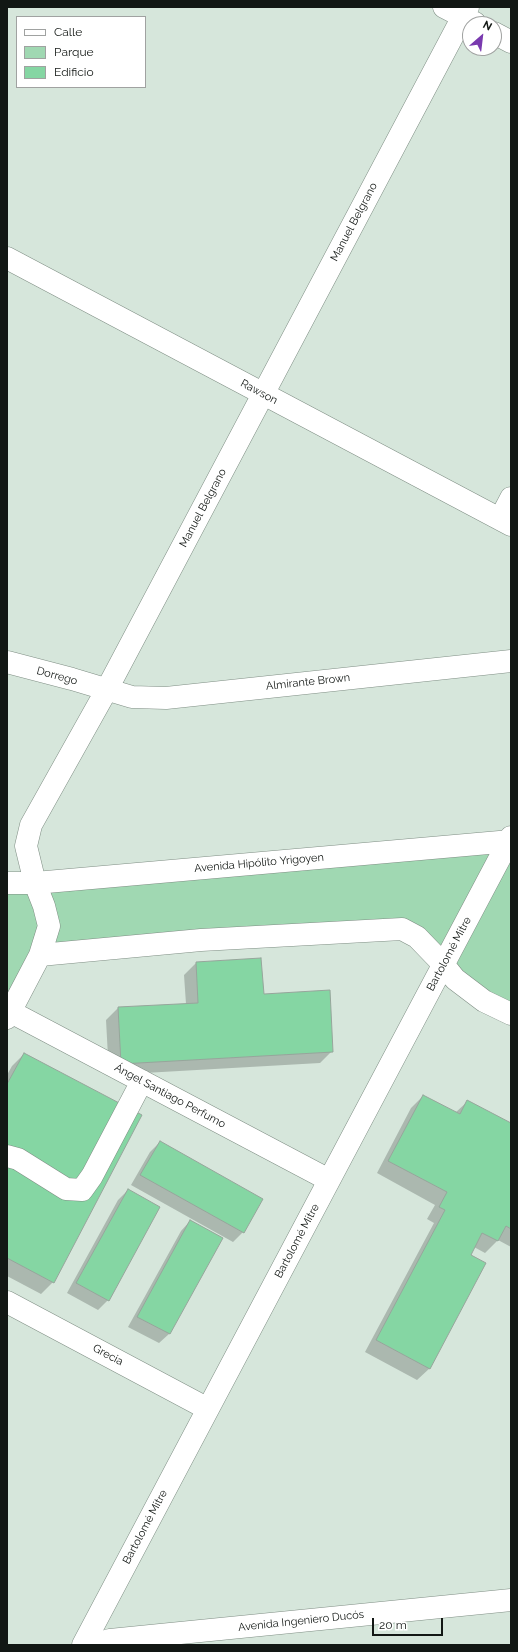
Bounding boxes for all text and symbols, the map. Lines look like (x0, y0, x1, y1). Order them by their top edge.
legend (16, 16, 146, 88)
north arrow (462, 16, 502, 56)
text: N (481, 18, 494, 34)
text: Calle (54, 25, 82, 39)
text: Parque (54, 45, 94, 59)
text: Edificio (54, 65, 94, 79)
street label: Manuel Belgrano (328, 180, 380, 264)
street label: Rawson (238, 377, 280, 407)
street label: Manuel Belgrano (177, 466, 229, 550)
street label: Dorrego (35, 664, 79, 688)
street label: Almirante Brown (265, 671, 351, 693)
street label: Avenida Hipólito Yrigoyen (194, 851, 324, 875)
street label: Bartolomé Mitre (424, 915, 474, 993)
street label: Ángel Santiago Perfumo (112, 1061, 228, 1131)
street label: Bartolomé Mitre (272, 1202, 322, 1280)
street label: Grecia (91, 1342, 125, 1368)
street label: Bartolomé Mitre (120, 1488, 170, 1566)
street label: Avenida Ingeniero Ducós (237, 1608, 365, 1634)
scale bar (374, 1610, 445, 1636)
text: 20 m (379, 1618, 407, 1632)

